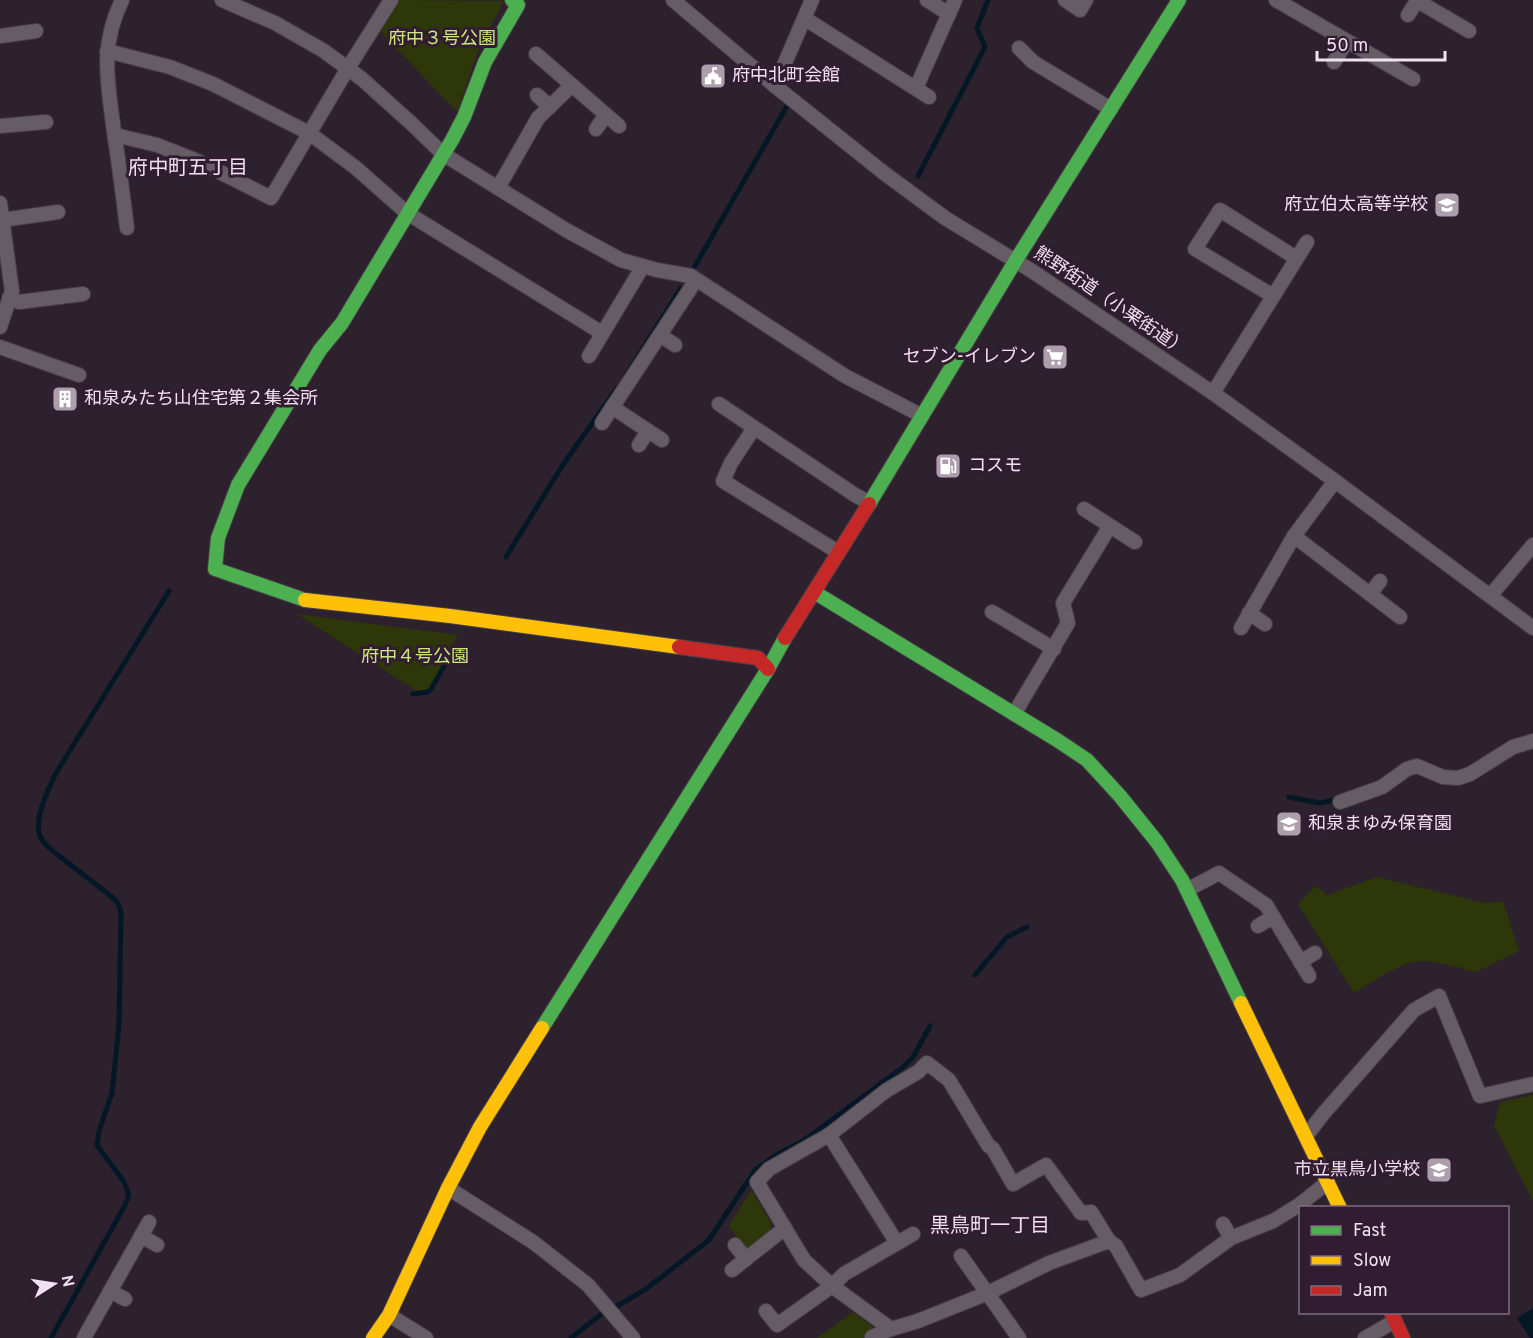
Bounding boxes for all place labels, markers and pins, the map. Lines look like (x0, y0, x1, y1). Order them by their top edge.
public building icon: 府中北町会館 (698, 61, 728, 91)
place label: 府中北町会館 (732, 65, 840, 88)
school or university icon: 府立伯太高等学校 (1432, 190, 1462, 220)
place label: 府立伯太高等学校 (1284, 194, 1428, 217)
supermarket icon: セブン-イレブン (1040, 342, 1070, 372)
place label: セブン-イレブン (903, 346, 1036, 369)
building icon: 和泉みたち山住宅第２集会所 (50, 384, 80, 414)
place label: 和泉みたち山住宅第２集会所 (84, 388, 318, 411)
fuel station icon: コスモ (933, 451, 963, 481)
place label: コスモ (968, 455, 1022, 478)
school or university icon: 和泉まゆみ保育園 (1274, 809, 1304, 839)
place label: 和泉まゆみ保育園 (1308, 813, 1452, 836)
school or university icon: 市立黒鳥小学校 (1424, 1155, 1454, 1185)
place label: 市立黒鳥小学校 (1294, 1159, 1420, 1182)

